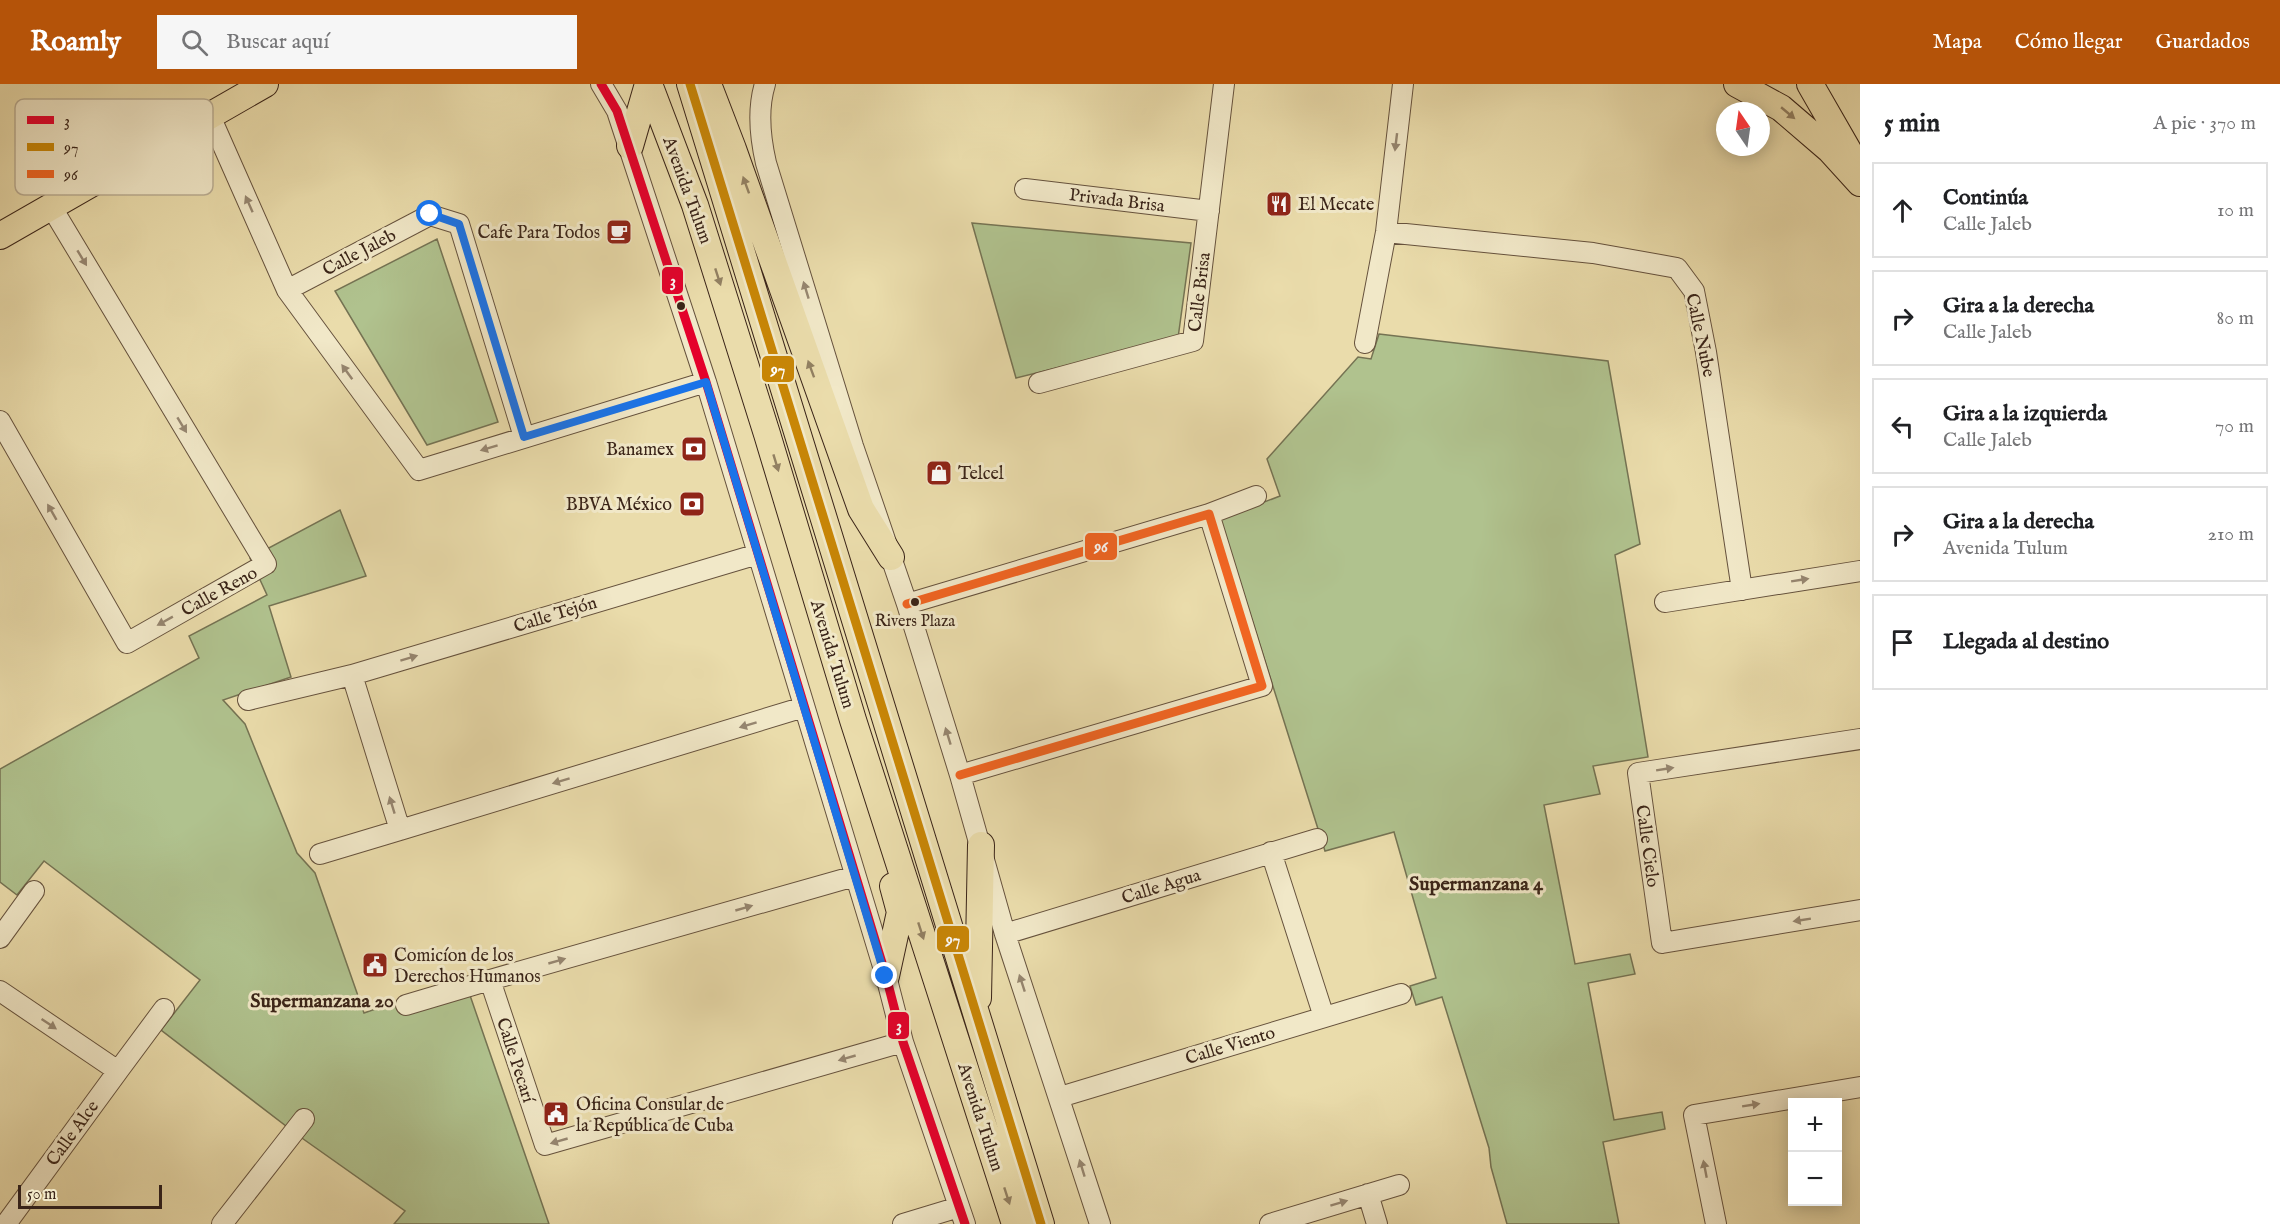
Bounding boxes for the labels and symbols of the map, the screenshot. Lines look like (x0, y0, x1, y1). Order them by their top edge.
legend (15, 99, 213, 195)
north arrow (1716, 102, 1770, 156)
one-way arrow (1780, 107, 1796, 120)
text: 3 (64, 112, 70, 132)
street label: Avenida Tulum (656, 133, 717, 247)
one-way arrow (1392, 133, 1401, 152)
text: 97 (63, 139, 78, 159)
text: 96 (63, 166, 78, 186)
one-way arrow (740, 176, 750, 194)
street label: Privada Brisa (1068, 184, 1166, 219)
restaurant icon: El Mecate (1264, 189, 1294, 219)
place label: El Mecate (1298, 194, 1374, 217)
one-way arrow (244, 195, 254, 213)
route start (416, 200, 442, 226)
cafe icon: Cafe Para Todos (604, 217, 634, 247)
place label: Cafe Para Todos (477, 222, 600, 245)
street label: Calle Jaleb (319, 224, 401, 282)
one-way arrow (77, 250, 87, 267)
street label: Calle Brisa (1184, 251, 1217, 333)
line badge: 3 (661, 266, 684, 295)
one-way arrow (714, 268, 723, 286)
text: 3 (670, 272, 676, 292)
one-way arrow (801, 281, 810, 299)
street label: Calle Nube (1679, 291, 1720, 379)
unlabelled marker (675, 300, 687, 312)
line badge: 97 (761, 355, 795, 383)
one-way arrow (806, 360, 816, 378)
text: 97 (770, 361, 785, 381)
one-way arrow (341, 364, 353, 380)
one-way arrow (177, 417, 188, 433)
bank icon: Banamex (679, 434, 709, 464)
place label: Banamex (606, 439, 674, 462)
one-way arrow (480, 444, 498, 453)
one-way arrow (772, 455, 781, 473)
shop icon: Telcel (924, 458, 954, 488)
place label: Telcel (958, 463, 1004, 486)
bank icon: BBVA México (677, 489, 707, 519)
place label: BBVA México (566, 494, 672, 517)
one-way arrow (46, 504, 57, 520)
line badge: 96 (1084, 532, 1118, 561)
text: 96 (1093, 538, 1109, 558)
street label: Calle Reno (178, 562, 262, 623)
one-way arrow (1791, 576, 1810, 585)
street label: Calle Tejón (511, 592, 600, 639)
street label: Avenida Tulum (804, 596, 859, 712)
marker: Rivers Plaza (909, 596, 921, 608)
place label: Rivers Plaza (875, 612, 955, 632)
one-way arrow (157, 616, 173, 627)
one-way arrow (400, 653, 418, 662)
one-way arrow (739, 720, 757, 730)
one-way arrow (943, 727, 952, 745)
one-way arrow (1656, 764, 1675, 773)
one-way arrow (552, 777, 570, 786)
one-way arrow (387, 796, 396, 814)
street label: Calle Cielo (1629, 804, 1664, 889)
street label: Calle Agua (1119, 864, 1204, 910)
district label: Supermanzana 4 (1409, 872, 1544, 897)
one-way arrow (735, 903, 753, 912)
one-way arrow (1793, 916, 1812, 925)
one-way arrow (917, 922, 926, 940)
line badge: 97 (936, 925, 970, 953)
text: 97 (945, 931, 960, 951)
place label: Comicíon de los Derechos Humanos (394, 945, 541, 989)
public building icon: Comicíon de los Derechos Humanos (360, 950, 390, 980)
one-way arrow (548, 956, 566, 965)
route end (871, 962, 897, 988)
one-way arrow (1016, 974, 1026, 992)
district label: Supermanzana 20 (250, 989, 394, 1014)
line badge: 3 (887, 1011, 910, 1040)
street label: Calle Pecarí (490, 1015, 539, 1107)
text: 3 (896, 1017, 902, 1037)
one-way arrow (40, 1018, 56, 1030)
street label: Calle Viento (1183, 1022, 1278, 1071)
one-way arrow (838, 1054, 856, 1063)
street label: Avenida Tulum (951, 1059, 1008, 1175)
place label: Oficina Consular de la República de Cuba (576, 1094, 734, 1138)
street label: Calle Alce (42, 1097, 105, 1171)
public building icon: Oficina Consular de la República de Cuba (541, 1099, 571, 1129)
one-way arrow (1742, 1101, 1761, 1110)
one-way arrow (550, 1137, 568, 1146)
one-way arrow (1077, 1159, 1086, 1177)
one-way arrow (1699, 1160, 1709, 1179)
scale bar (18, 1182, 162, 1210)
one-way arrow (1002, 1187, 1012, 1205)
one-way arrow (1330, 1198, 1348, 1207)

